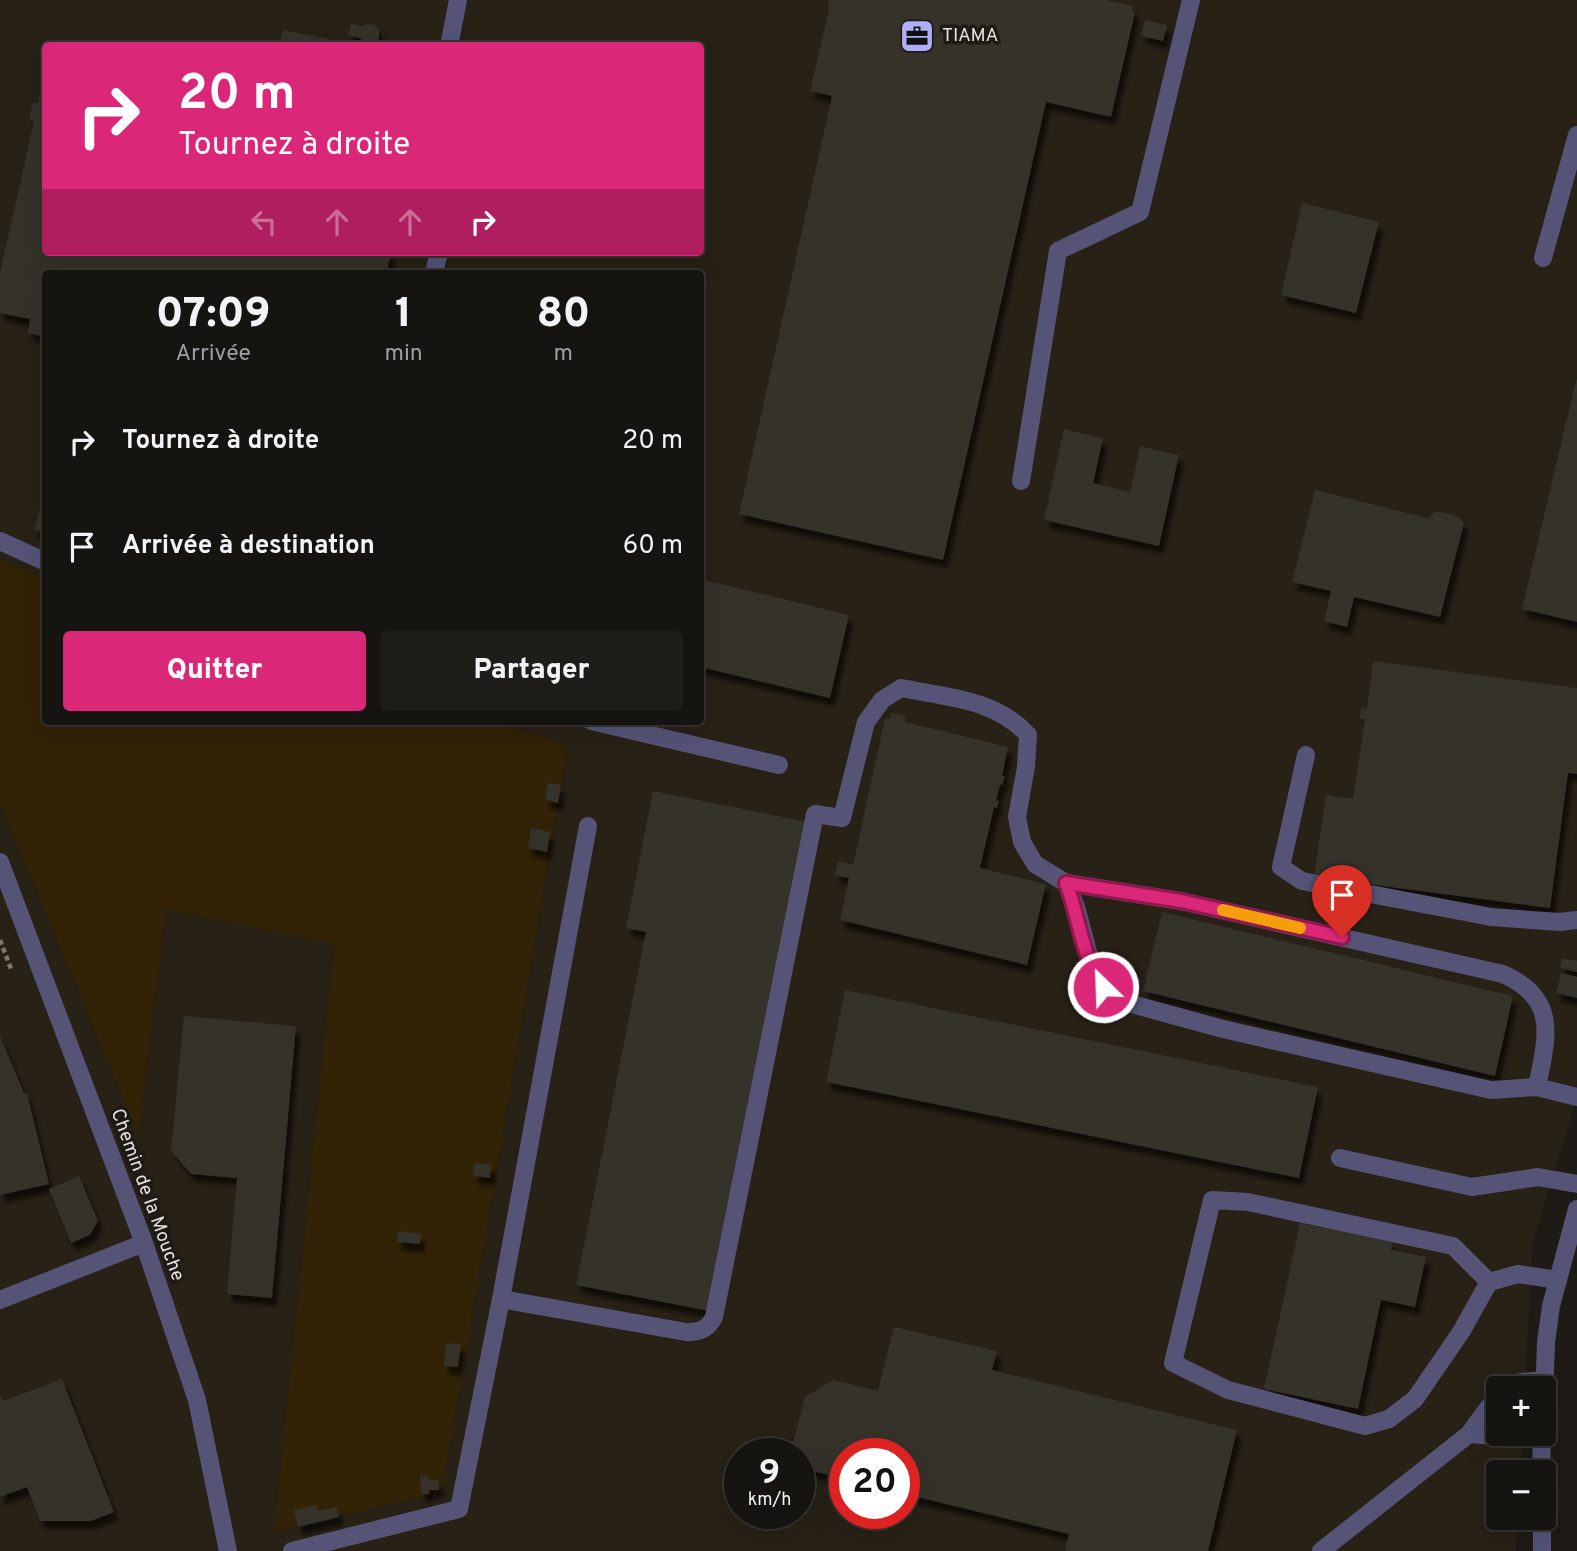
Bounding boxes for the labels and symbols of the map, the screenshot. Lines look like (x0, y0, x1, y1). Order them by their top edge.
office icon: TIAMA (898, 17, 936, 55)
place label: TIAMA (942, 24, 998, 48)
pin (1312, 865, 1372, 937)
position arrow (1066, 950, 1140, 1024)
street label: Chemin de la Mouche (105, 1105, 189, 1285)
speed limit sign: 20 (829, 1438, 920, 1529)

